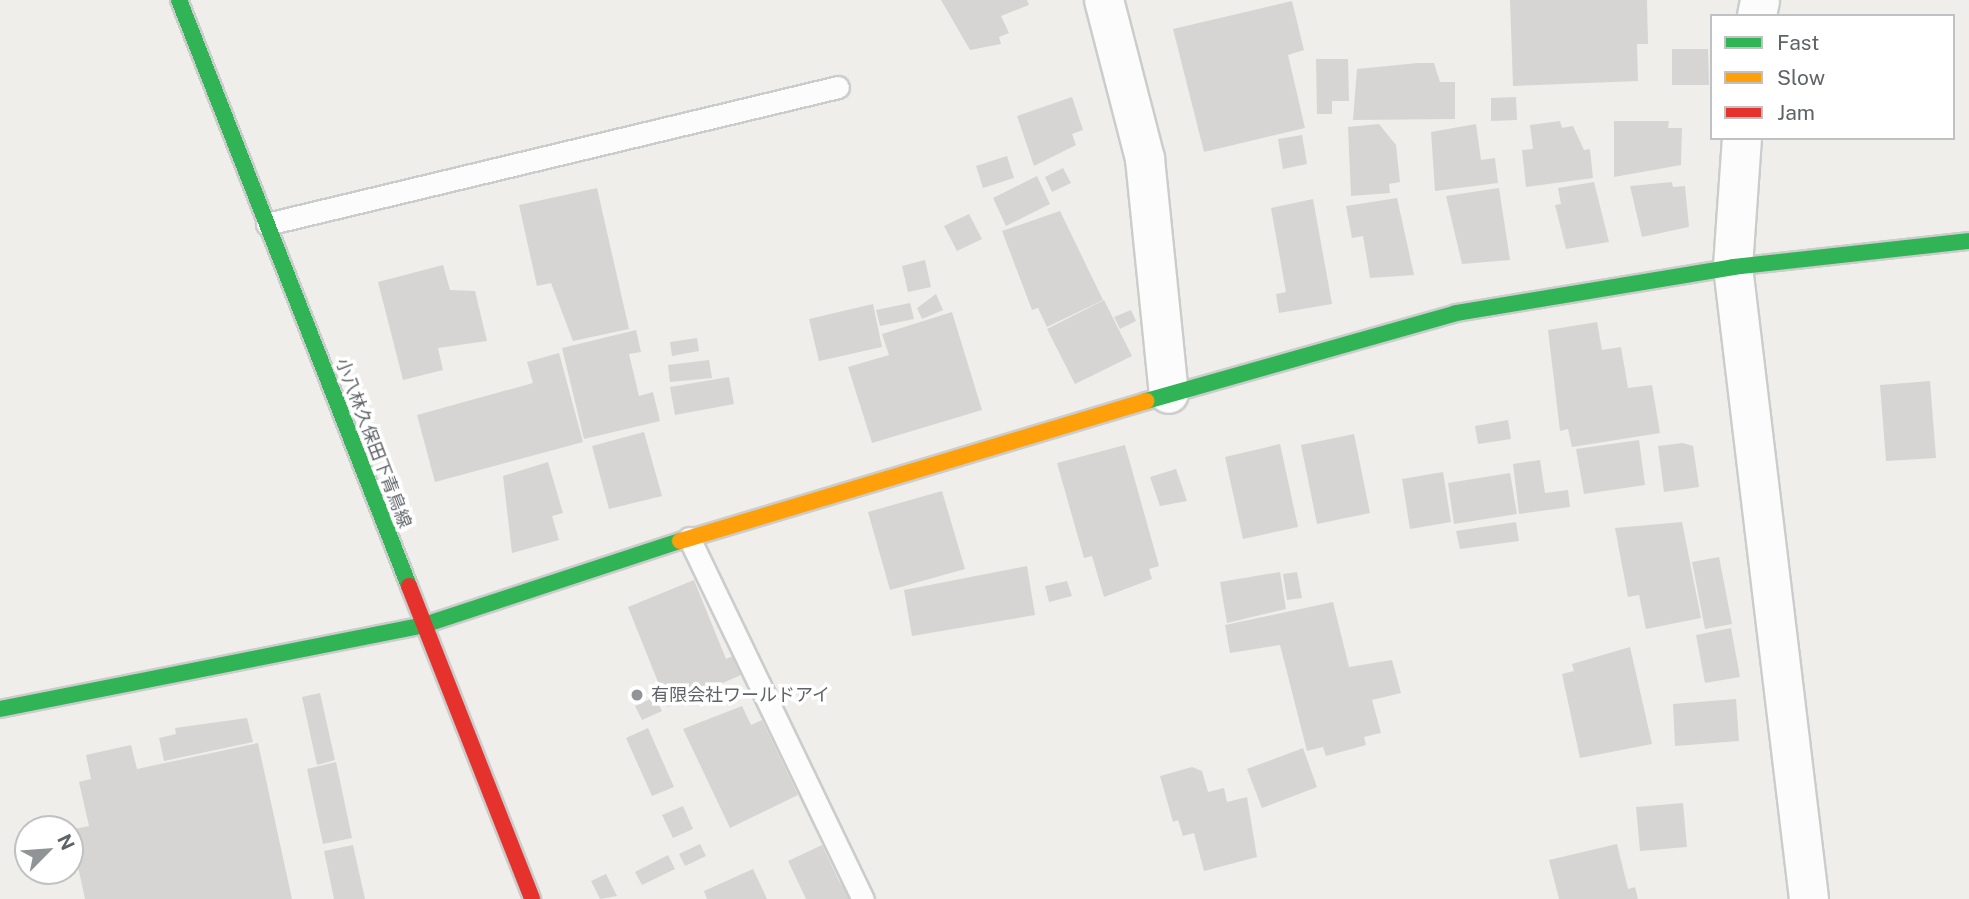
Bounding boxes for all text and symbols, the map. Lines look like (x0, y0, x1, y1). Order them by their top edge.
legend (1710, 14, 1955, 140)
text: Fast (1777, 30, 1819, 55)
text: Slow (1777, 65, 1825, 90)
text: Jam (1777, 100, 1815, 125)
street label: 小八林久保田下青鳥線 (331, 355, 415, 531)
place label: 有限会社ワールドアイ (651, 684, 831, 706)
marker: 有限会社ワールドアイ (629, 687, 645, 703)
north arrow (14, 815, 84, 885)
text: N (53, 831, 79, 853)

